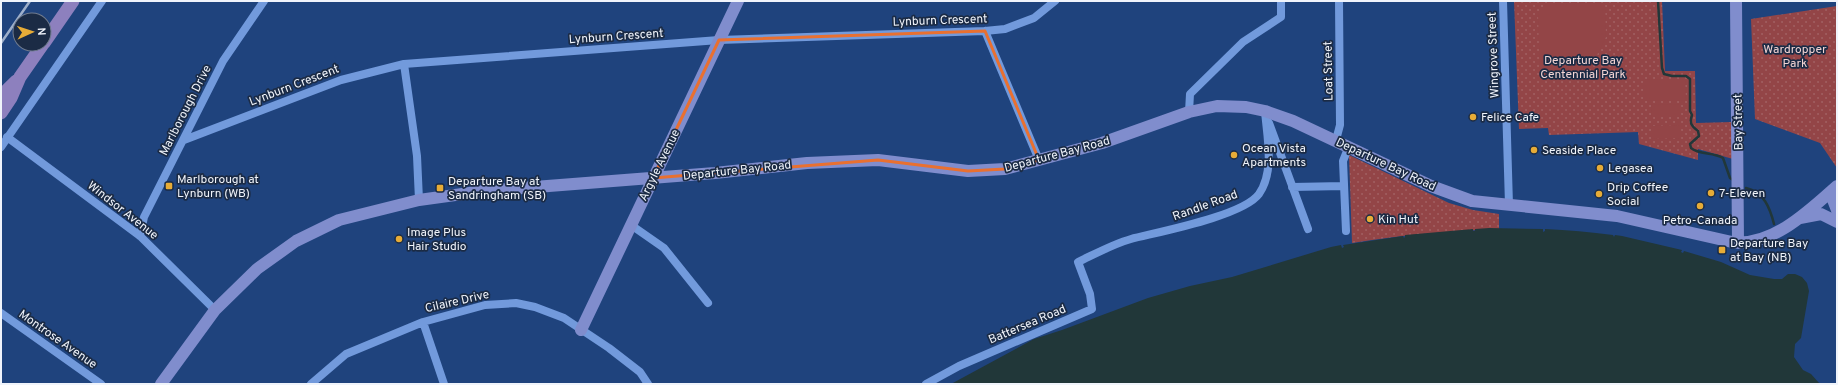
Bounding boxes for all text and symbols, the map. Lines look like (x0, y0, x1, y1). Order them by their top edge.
street label: Lynburn Crescent (892, 11, 988, 31)
north arrow (12, 12, 52, 52)
street label: Wingrove Street (1484, 12, 1504, 98)
street label: Lynburn Crescent (568, 26, 664, 48)
text: N (34, 27, 48, 36)
street label: Loat Street (1320, 41, 1338, 101)
park label: Wardropper Park (1763, 42, 1827, 72)
park label: Departure Bay Centennial Park (1540, 53, 1626, 83)
street label: Lynburn Crescent (247, 61, 342, 110)
street label: Marlborough Drive (156, 62, 216, 158)
street label: Bay Street (1731, 94, 1747, 150)
place label: Felice Cafe (1481, 110, 1539, 126)
marker: Felice Cafe (1468, 112, 1478, 122)
street label: Argyle Avenue (636, 127, 684, 204)
street label: Departure Bay Road (1003, 133, 1112, 177)
street label: Departure Bay Road (1333, 135, 1438, 195)
place label: Ocean Vista Apartments (1242, 141, 1306, 171)
place label: Seaside Place (1542, 143, 1616, 159)
marker: Seaside Place (1529, 145, 1539, 155)
marker: Ocean Vista Apartments (1229, 150, 1239, 160)
street label: Departure Bay Road (682, 157, 792, 185)
place label: Legasea (1608, 161, 1653, 177)
marker: Legasea (1595, 163, 1605, 173)
place label: Marlborough at Lynburn (WB) (177, 172, 259, 202)
place label: Departure Bay at Sandringham (SB) (448, 174, 546, 204)
street label: Windsor Avenue (84, 178, 161, 244)
place label: Drip Coffee Social (1607, 180, 1668, 210)
marker: Marlborough at Lynburn (WB) (164, 181, 174, 191)
marker: Departure Bay at Sandringham (SB) (435, 183, 445, 193)
place label: 7-Eleven (1719, 186, 1765, 202)
street label: Randle Road (1171, 187, 1240, 225)
marker: 7-Eleven (1706, 188, 1716, 198)
marker: Drip Coffee Social (1594, 189, 1604, 199)
marker: Petro-Canada (1695, 201, 1705, 211)
place label: Kin Hut (1378, 212, 1418, 228)
place label: Petro-Canada (1663, 213, 1737, 229)
marker: Kin Hut (1365, 214, 1375, 224)
place label: Image Plus Hair Studio (407, 225, 467, 255)
marker: Image Plus Hair Studio (394, 234, 404, 244)
place label: Departure Bay at Bay (NB) (1730, 236, 1808, 266)
marker: Departure Bay at Bay (NB) (1717, 245, 1727, 255)
street label: Cilaire Drive (424, 287, 491, 317)
street label: Battersea Road (986, 301, 1069, 348)
street label: Montrose Avenue (15, 307, 100, 373)

